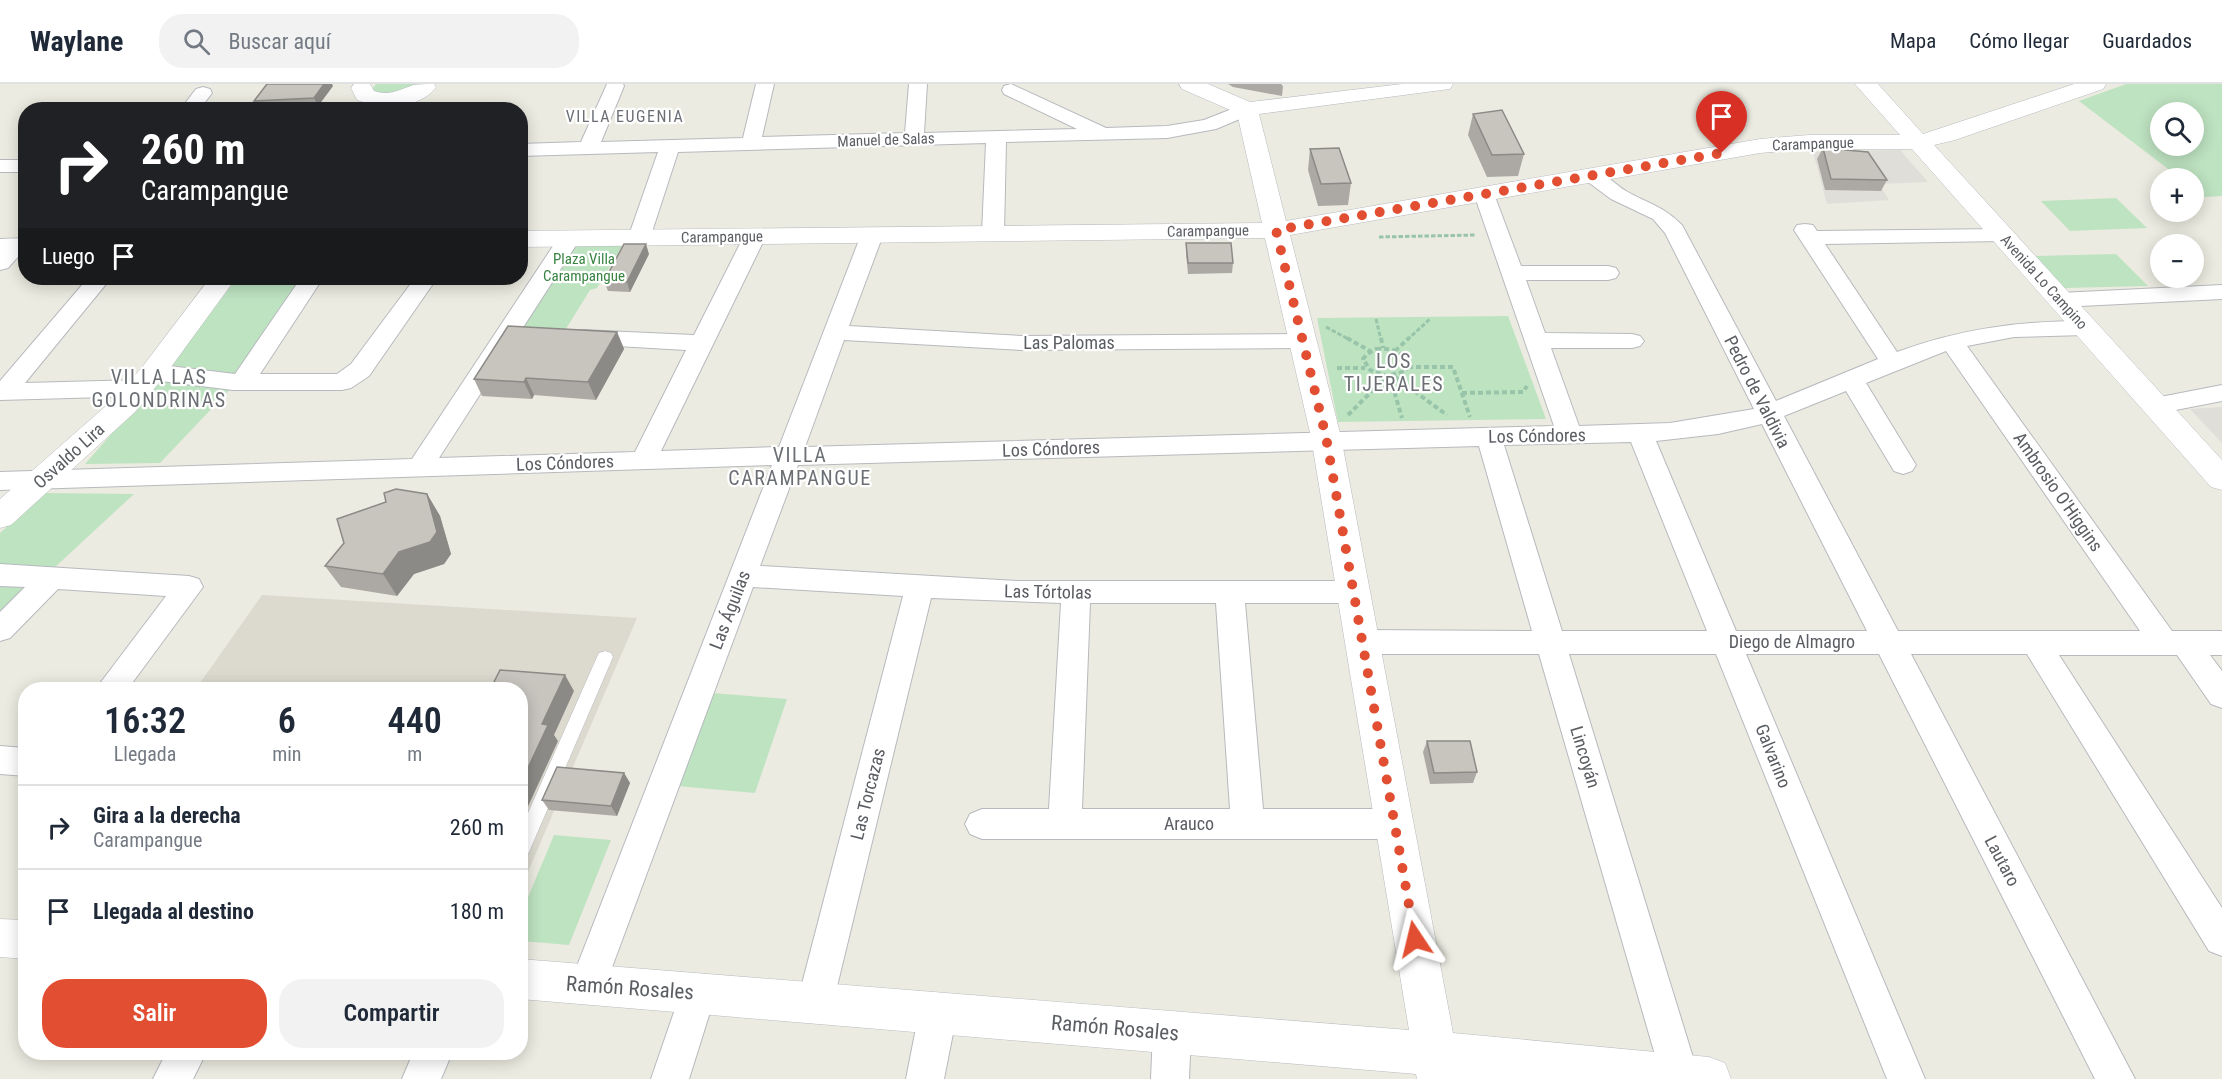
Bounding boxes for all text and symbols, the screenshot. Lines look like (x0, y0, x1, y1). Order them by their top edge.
search box (159, 14, 579, 68)
text: Waylane (30, 25, 123, 58)
icon: search (180, 25, 213, 58)
text: Buscar aquí (228, 29, 331, 54)
text: Mapa (1890, 29, 1936, 53)
text: Cómo llegar (1969, 29, 2069, 53)
text: Guardados (2102, 29, 2192, 53)
pin (1696, 91, 1747, 153)
icon: arrive (1705, 100, 1738, 133)
map controls (2150, 102, 2204, 288)
button: search (2150, 102, 2204, 156)
district label: VILLA EUGENIA (566, 107, 684, 126)
text: 260 m (141, 125, 246, 174)
icon: right (42, 126, 120, 204)
street label: Manuel de Salas (837, 129, 935, 151)
street label: Carampangue (1772, 134, 1854, 154)
button: + (2150, 168, 2204, 222)
text: Carampangue (141, 175, 289, 207)
street label: Carampangue (1167, 221, 1249, 241)
street label: Carampangue (681, 227, 763, 247)
street label: Avenida Lo Campino (1997, 231, 2091, 333)
button: − (2150, 234, 2204, 288)
icon: arrive (107, 240, 140, 273)
text: Luego (42, 244, 95, 269)
park label: Plaza Villa Carampangue (543, 250, 625, 285)
street label: Las Palomas (1023, 332, 1115, 353)
street label: Pedro de Valdivia (1720, 332, 1795, 451)
district label: LOS TIJERALES (1344, 349, 1444, 396)
district label: VILLA LAS GOLONDRINAS (91, 365, 227, 412)
street label: Osvaldo Lira (29, 418, 108, 493)
street label: Los Cóndores (1488, 424, 1586, 447)
street label: Ambrosio O'Higgins (2009, 428, 2107, 555)
street label: Los Cóndores (1002, 436, 1100, 461)
district label: VILLA CARAMPANGUE (728, 443, 872, 490)
street label: Los Cóndores (516, 450, 614, 475)
street label: Las Águilas (705, 568, 754, 652)
street label: Las Tórtolas (1004, 580, 1092, 603)
street label: Diego de Almagro (1729, 631, 1855, 652)
text: 16:32 (104, 700, 186, 742)
text: 6 (278, 700, 296, 742)
text: 440 (388, 700, 442, 742)
street label: Galvarino (1751, 721, 1796, 791)
street label: Lincoyán (1566, 723, 1605, 790)
text: Llegada (114, 742, 176, 766)
text: min (272, 742, 301, 766)
text: m (407, 742, 422, 766)
street label: Las Torcazas (846, 746, 889, 842)
text: Gira a la derecha (93, 803, 241, 828)
icon: right (42, 811, 75, 844)
street label: Arauco (1164, 813, 1214, 834)
text: 260 m (450, 815, 504, 840)
text: Carampangue (93, 828, 202, 852)
street label: Lautaro (1980, 832, 2024, 890)
icon: arrive (42, 895, 75, 928)
text: Llegada al destino (93, 899, 254, 924)
text: 180 m (450, 899, 504, 924)
position arrow (1383, 907, 1447, 971)
street label: Ramón Rosales (565, 972, 695, 1004)
button: Salir (42, 979, 267, 1048)
button: Compartir (279, 979, 504, 1048)
street label: Ramón Rosales (1050, 1010, 1180, 1046)

